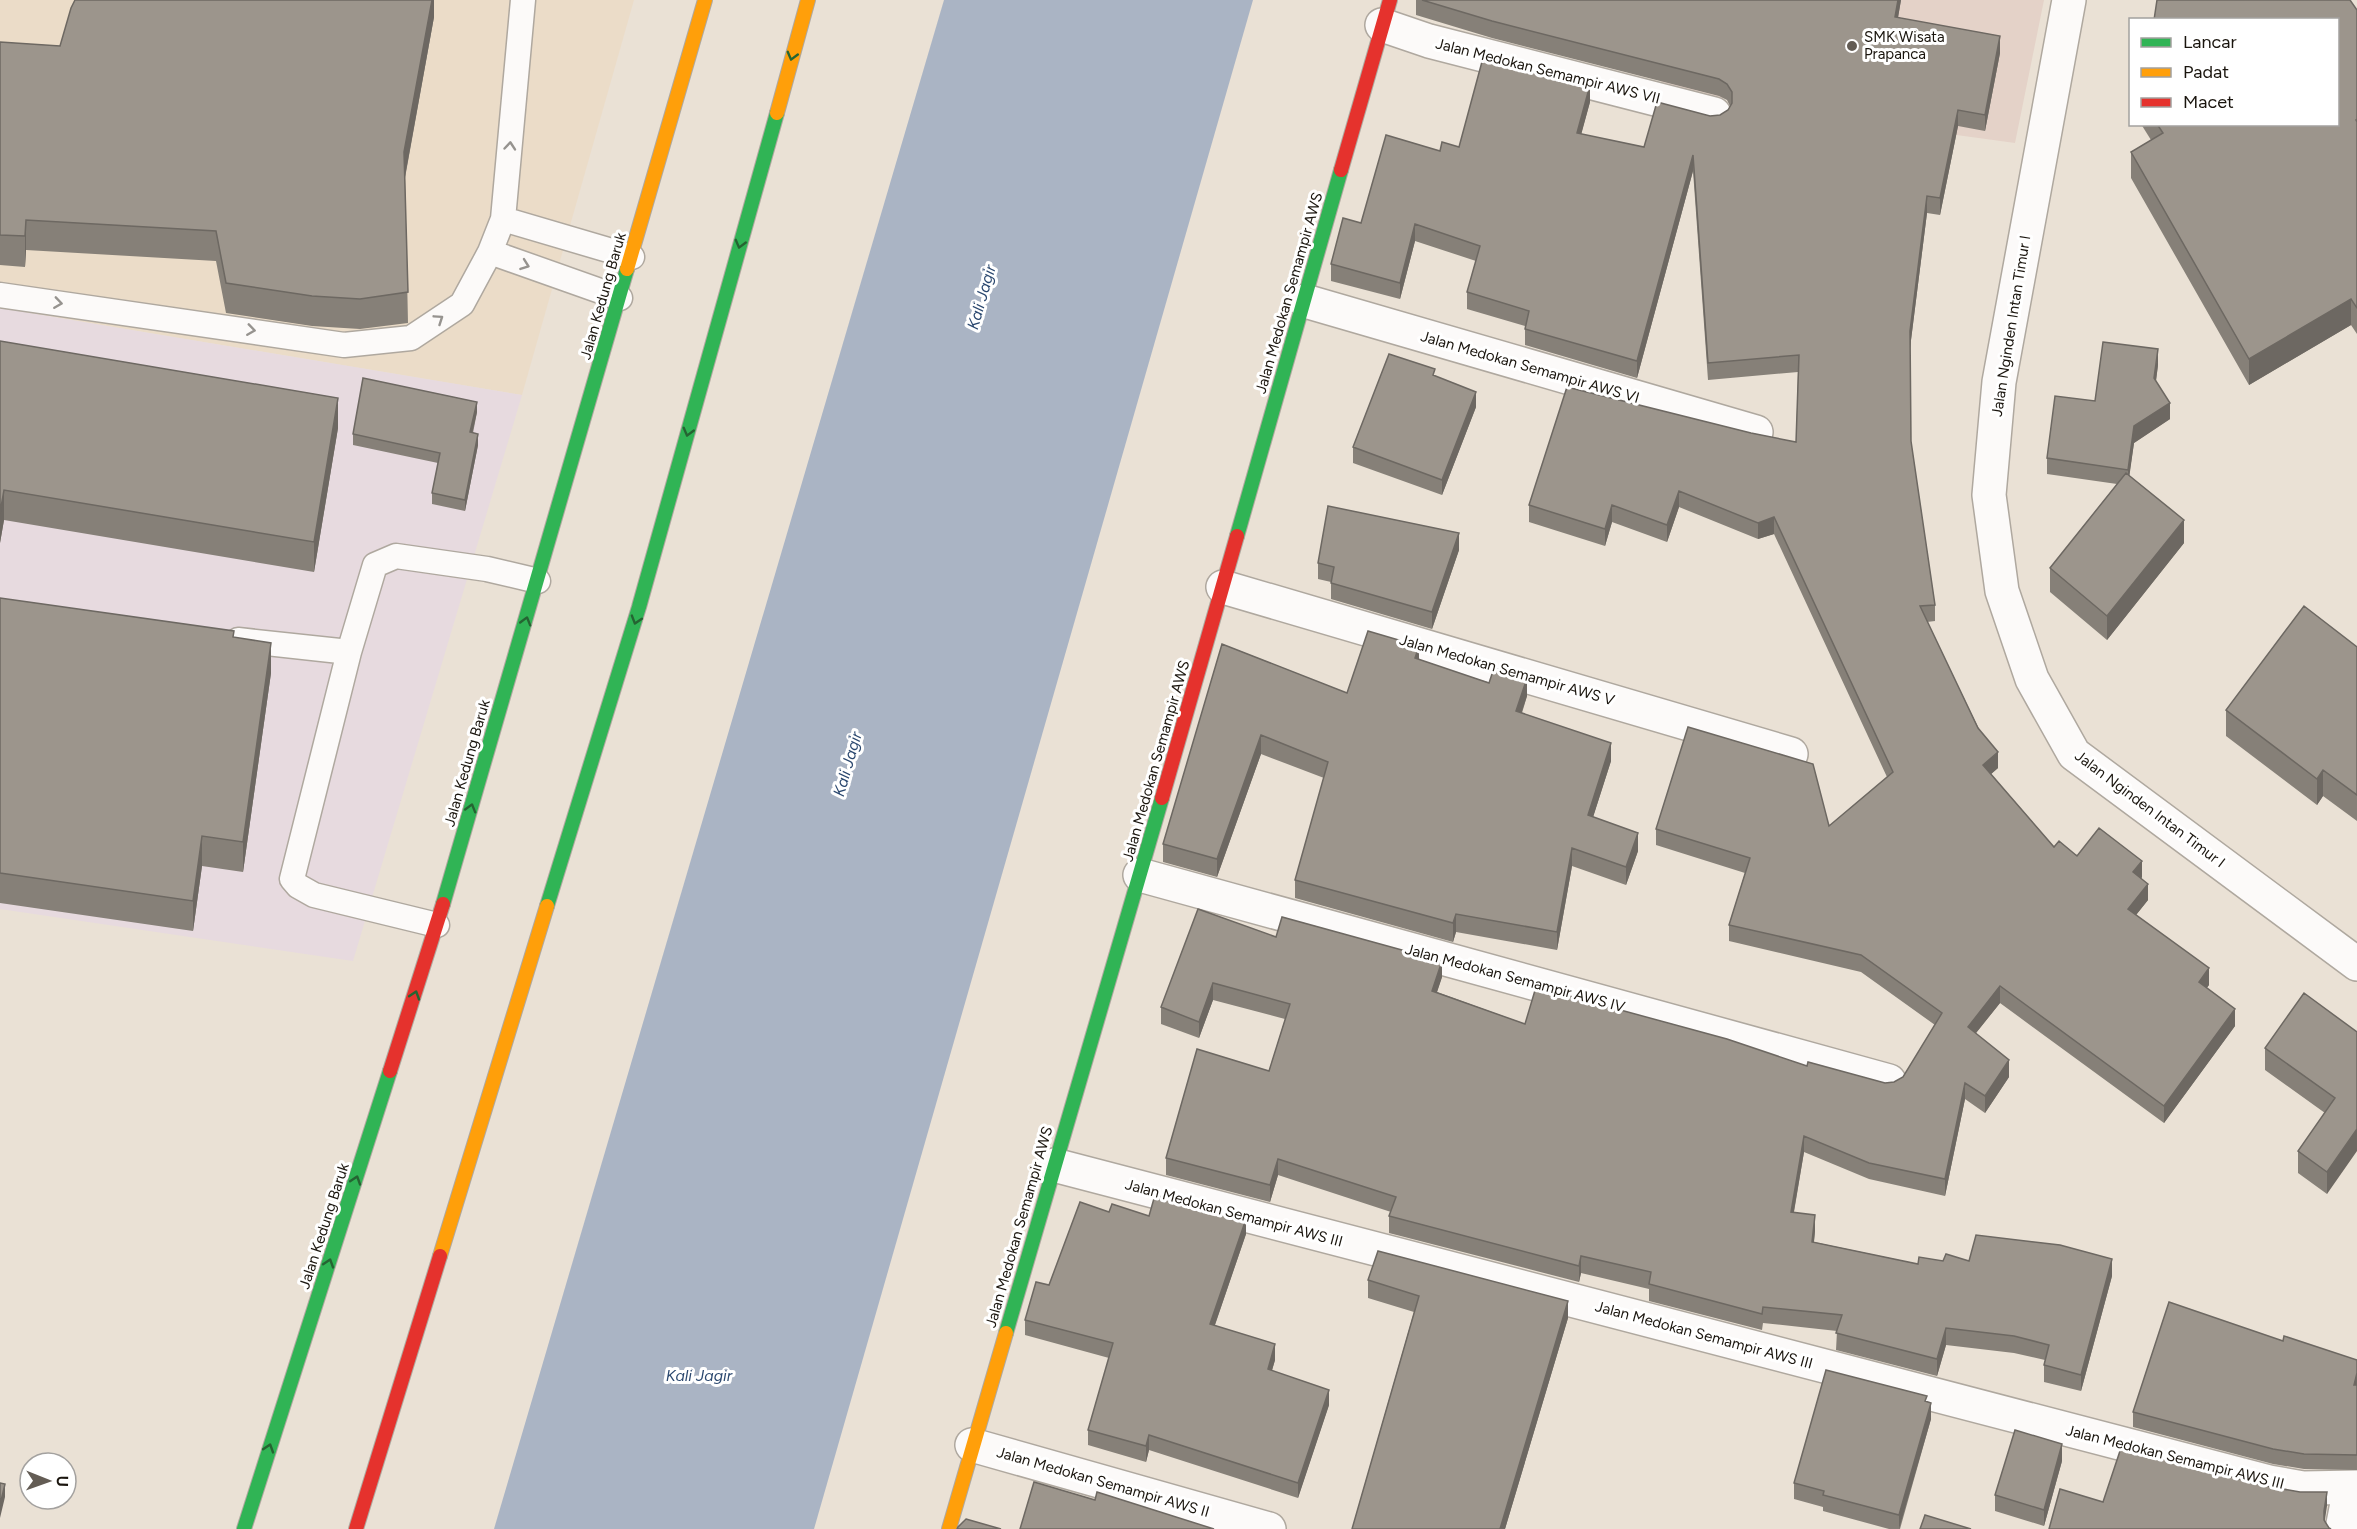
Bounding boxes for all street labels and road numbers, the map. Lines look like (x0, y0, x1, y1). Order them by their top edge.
street label: Jalan Medokan Semampir AWS VII (1434, 34, 1662, 108)
street label: Jalan Medokan Semampir AWS (1252, 190, 1326, 396)
street label: Jalan Kedung Baruk (576, 230, 630, 362)
street label: Jalan Nginden Intan Timur I (1988, 234, 2034, 418)
street label: Jalan Medokan Semampir AWS VI (1419, 327, 1641, 407)
street label: Jalan Medokan Semampir AWS V (1397, 631, 1617, 710)
street label: Jalan Medokan Semampir AWS (1119, 658, 1193, 864)
street label: Jalan Kedung Baruk (440, 697, 494, 829)
street label: Jalan Nginden Intan Timur I (2071, 747, 2229, 871)
street label: Jalan Medokan Semampir AWS IV (1403, 940, 1627, 1016)
street label: Jalan Medokan Semampir AWS (982, 1124, 1056, 1330)
street label: Jalan Kedung Baruk (295, 1160, 353, 1291)
street label: Jalan Medokan Semampir AWS III (1123, 1175, 1345, 1251)
street label: Jalan Medokan Semampir AWS III (1593, 1297, 1815, 1373)
street label: Jalan Medokan Semampir AWS III (2064, 1421, 2286, 1493)
street label: Jalan Medokan Semampir AWS II (995, 1443, 1211, 1521)

